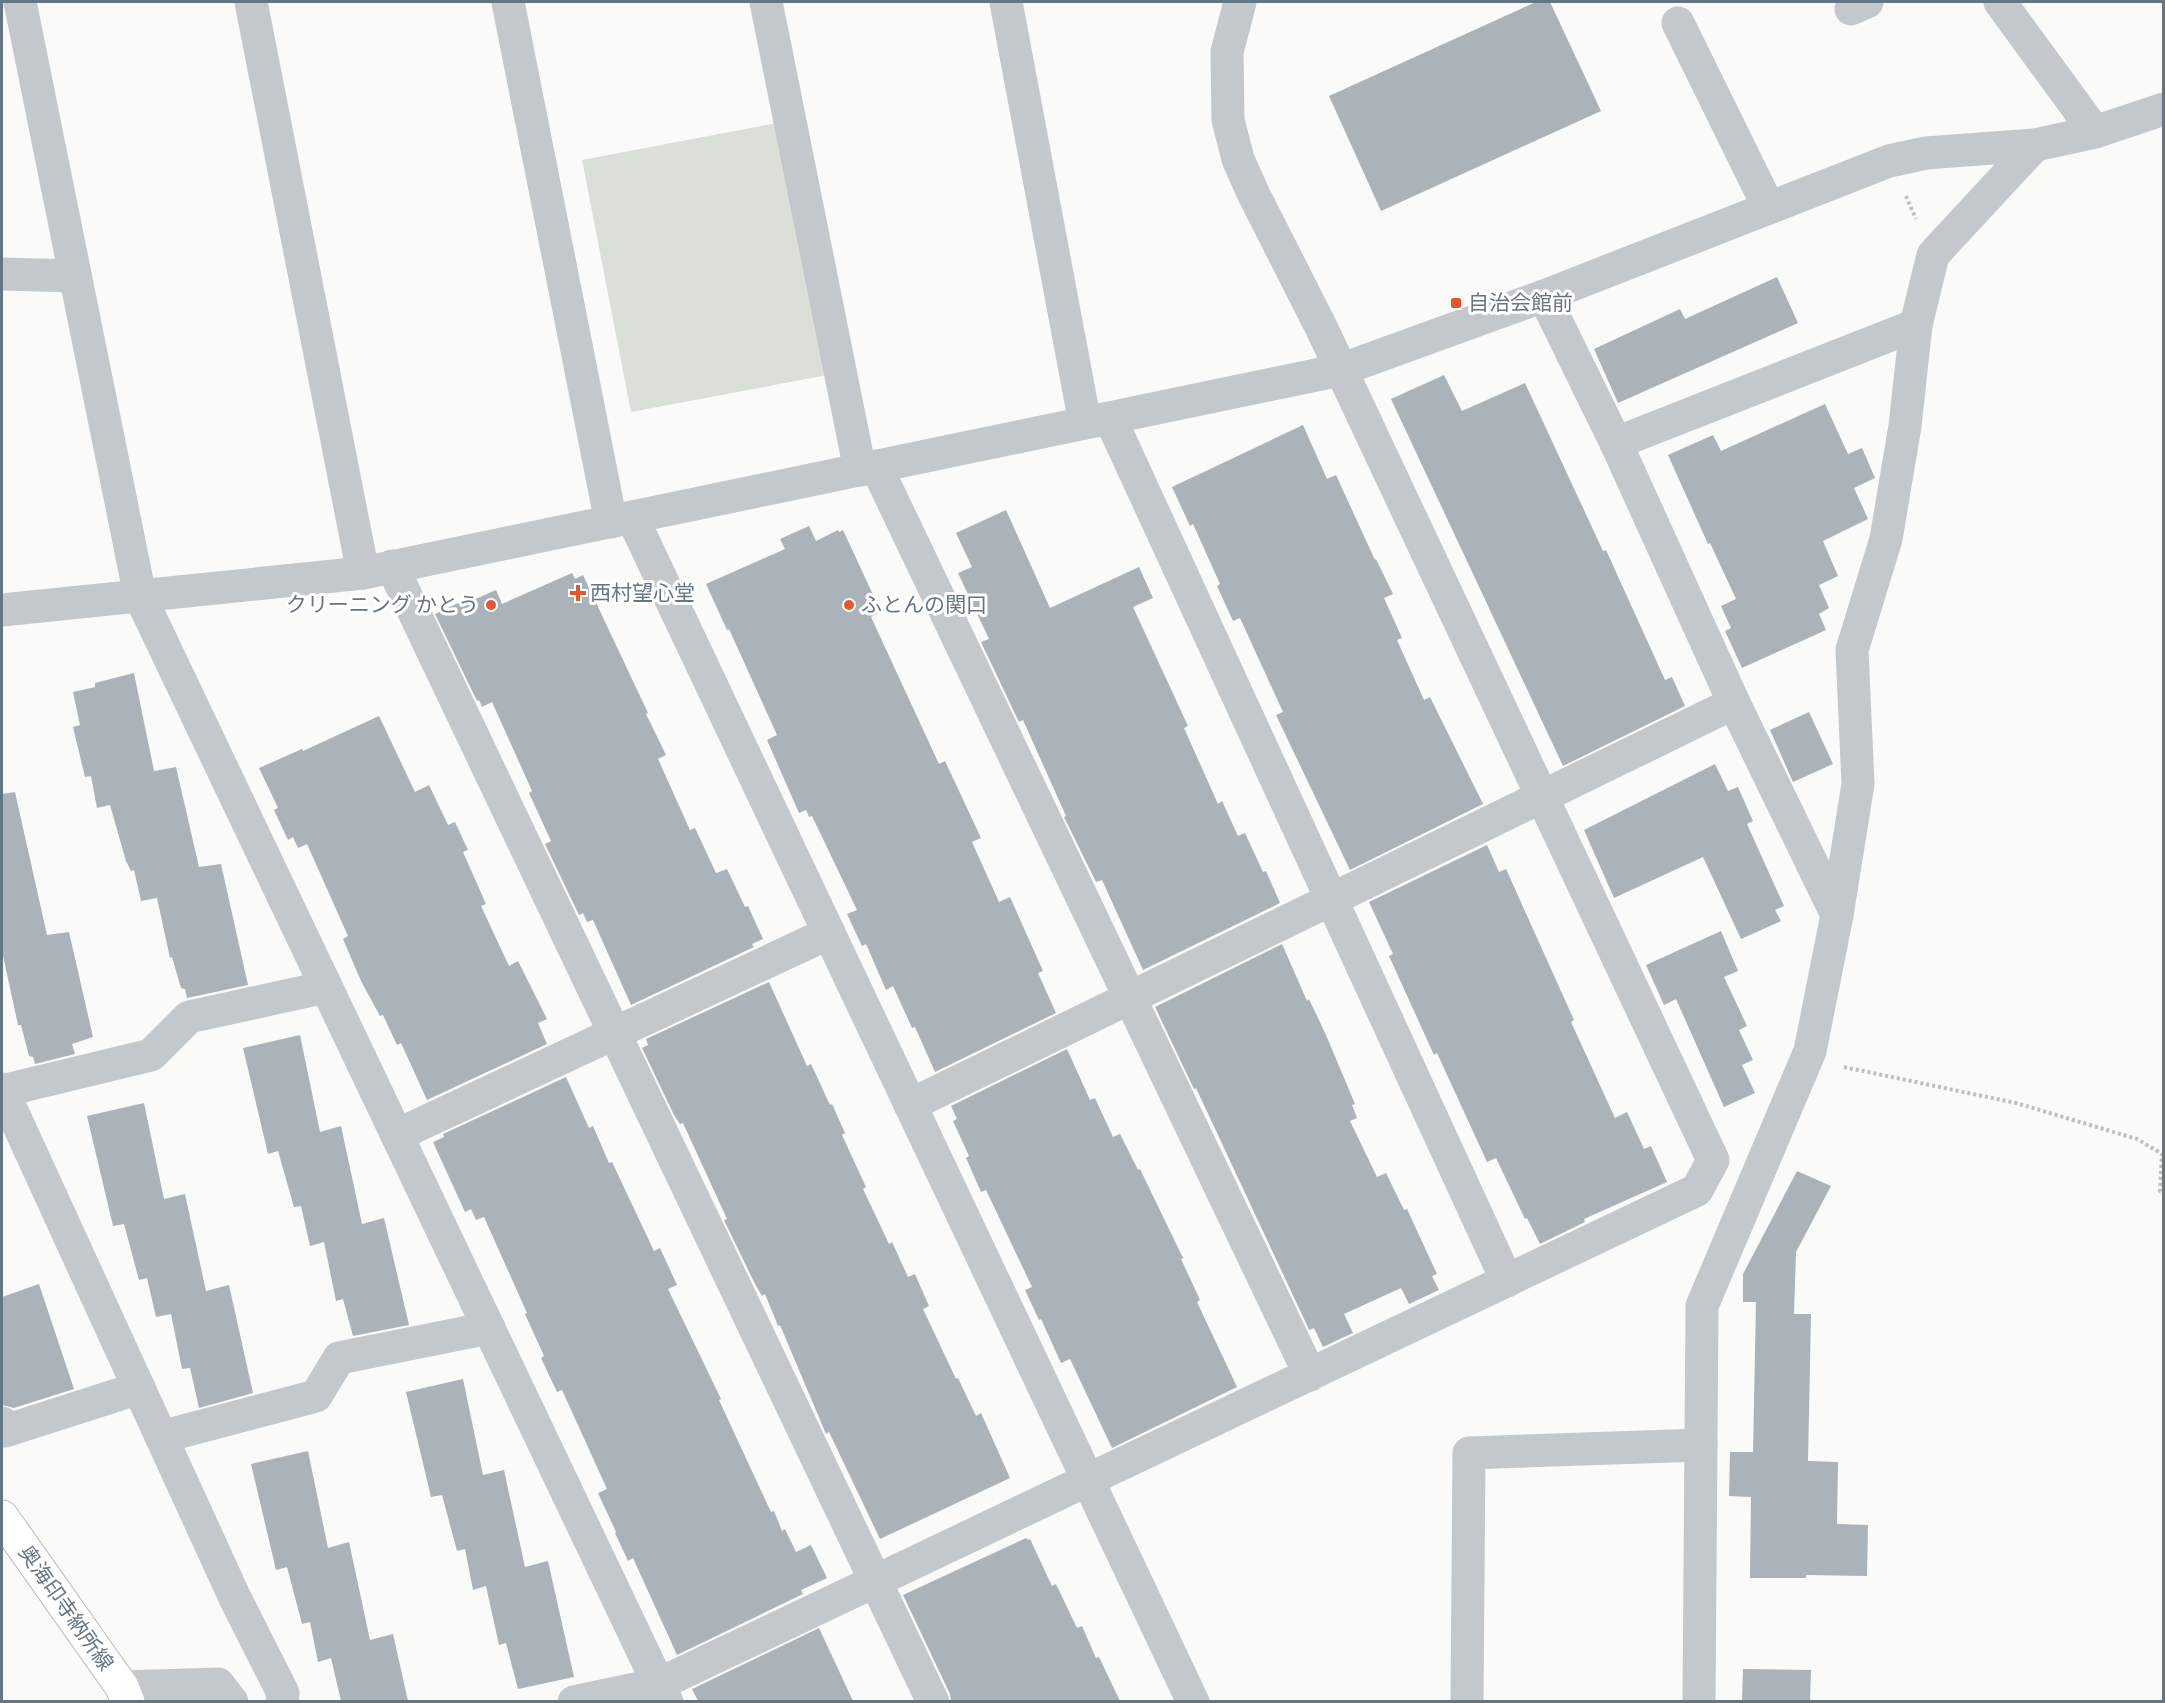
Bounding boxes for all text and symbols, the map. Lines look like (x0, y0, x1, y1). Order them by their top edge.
place label: 自治会館前 (1468, 288, 1573, 316)
marker: 自治会館前 (1449, 296, 1463, 310)
place label: 西村望心堂 (590, 578, 695, 606)
marker: 西村望心堂 (571, 586, 585, 600)
place label: クリーニング かとう (286, 590, 479, 618)
place label: ふとんの関口 (861, 590, 987, 618)
marker: クリーニング かとう (484, 598, 498, 612)
marker: ふとんの関口 (842, 598, 856, 612)
street label: 奥海印寺納所線 (13, 1539, 120, 1676)

